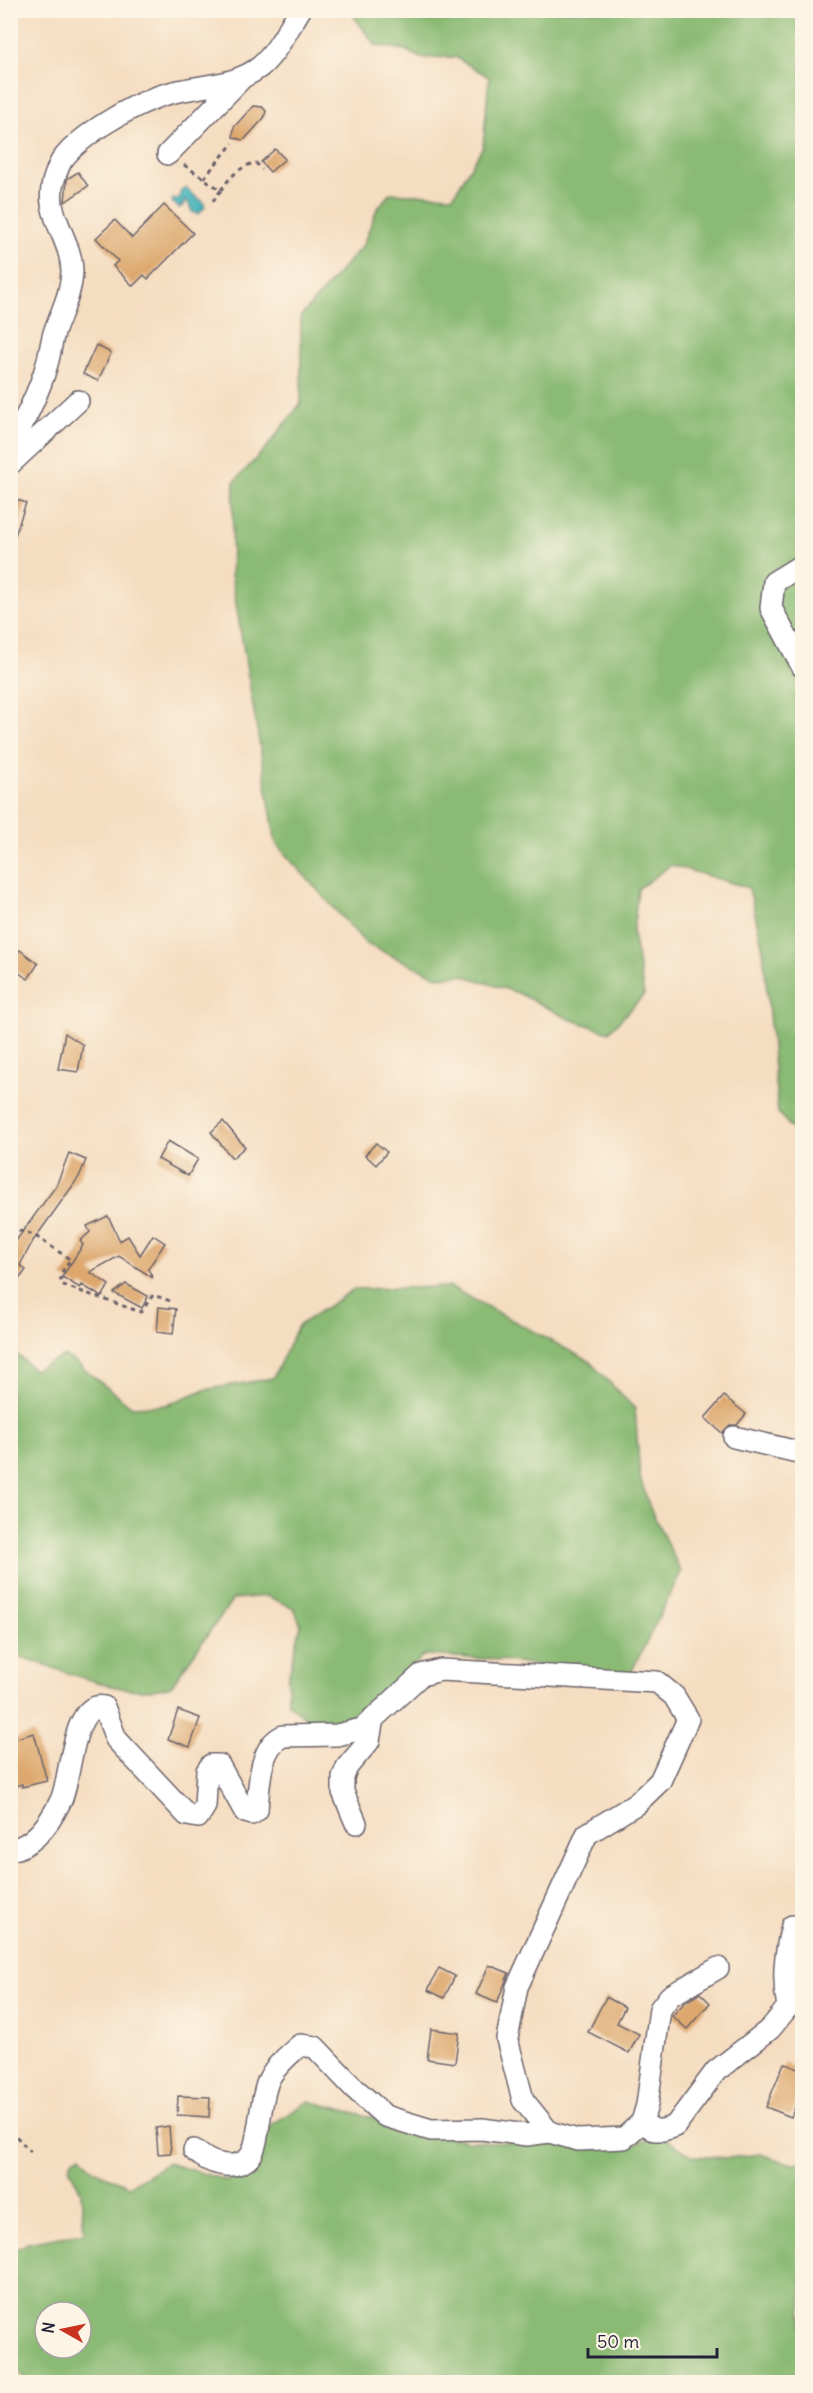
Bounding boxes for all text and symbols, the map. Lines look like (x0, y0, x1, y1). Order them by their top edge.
north arrow (33, 2300, 93, 2360)
text: N (37, 2321, 59, 2335)
scale bar (588, 2321, 717, 2359)
text: 50 m (597, 2330, 639, 2353)

